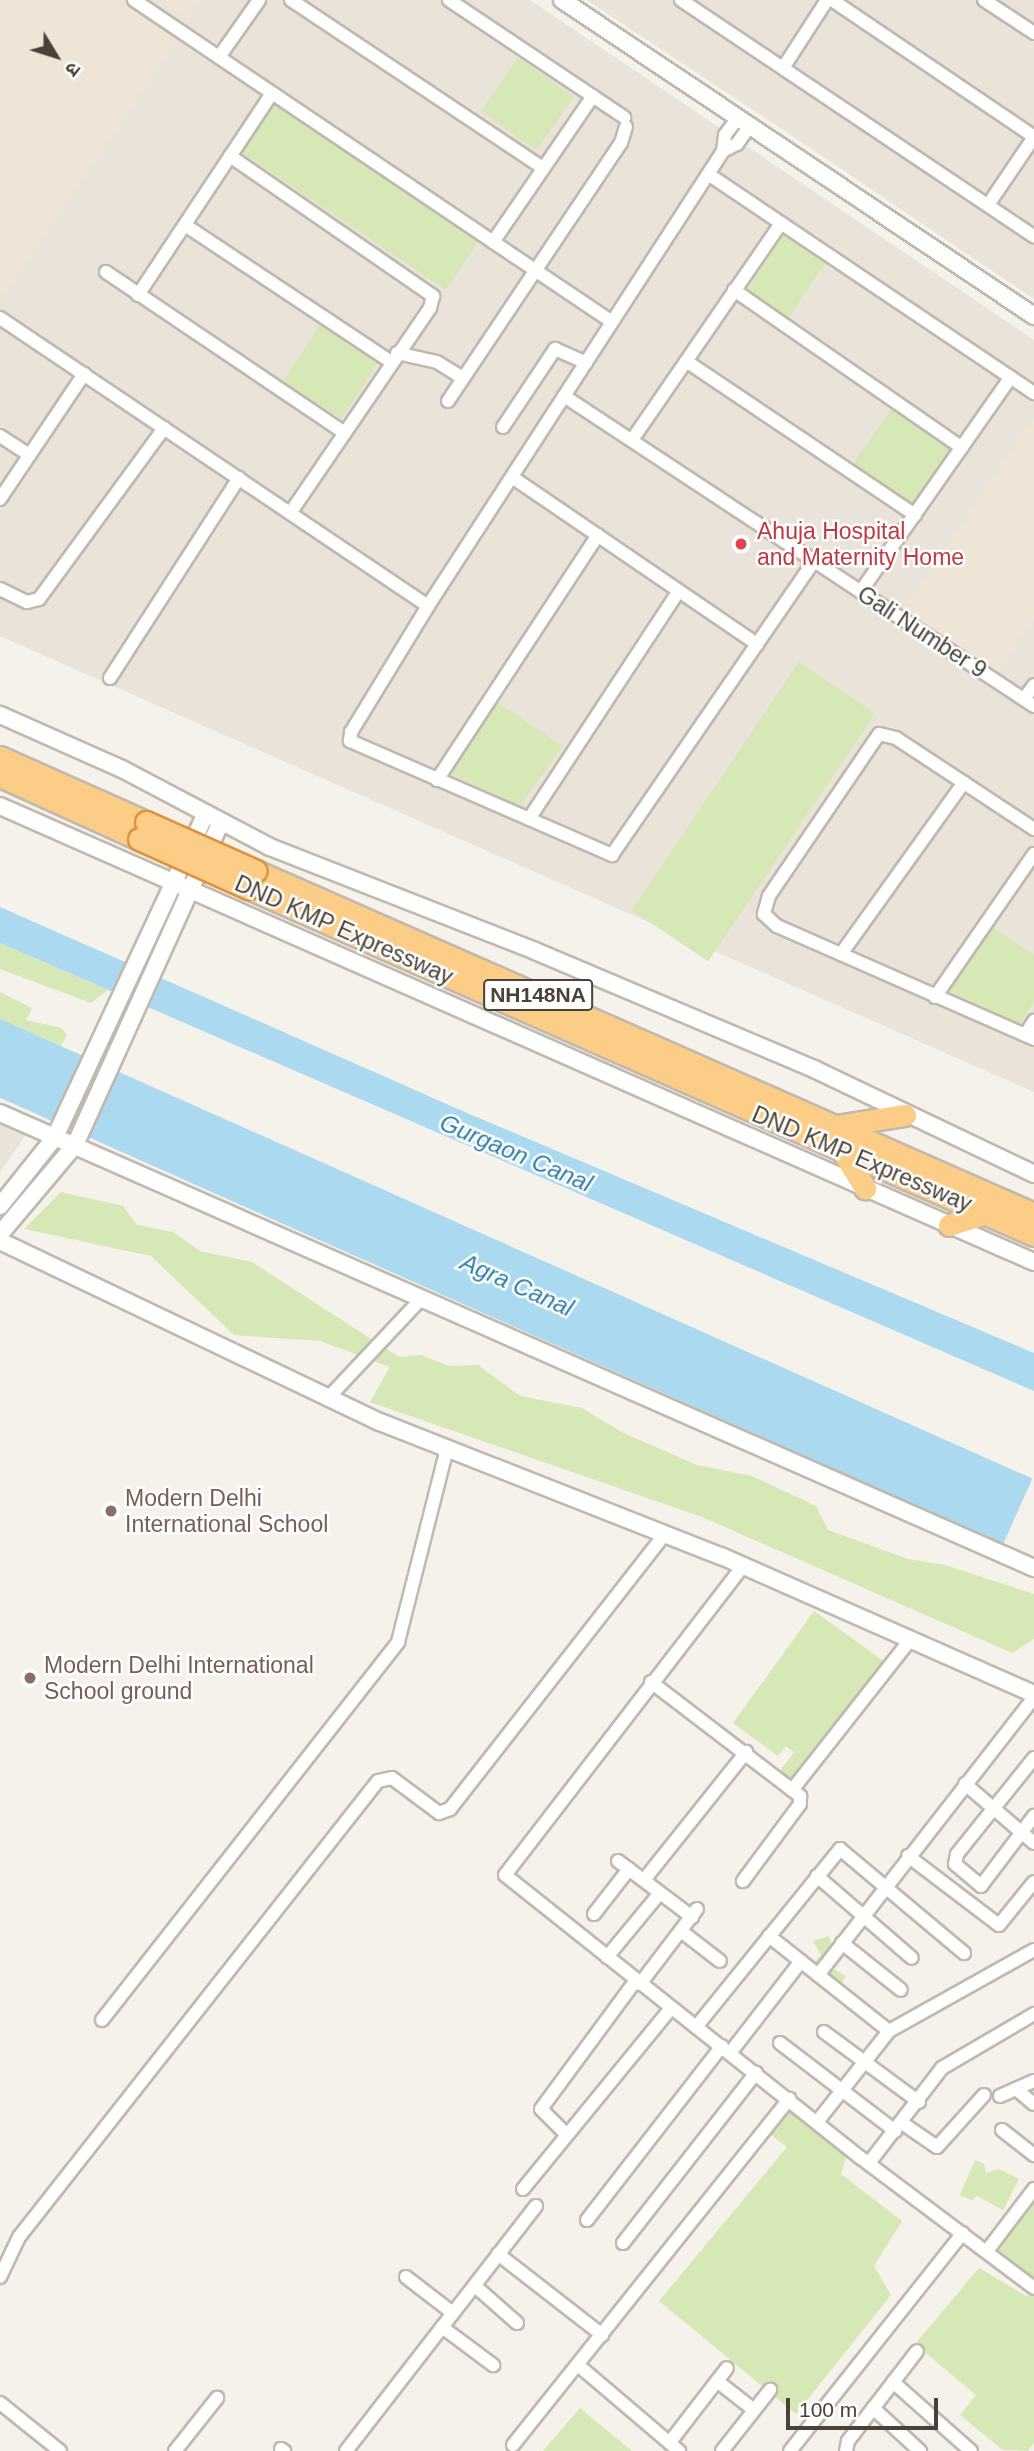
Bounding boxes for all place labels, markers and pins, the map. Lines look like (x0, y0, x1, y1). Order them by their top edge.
place label: Ahuja Hospital and Maternity Home (757, 517, 964, 571)
marker: Ahuja Hospital and Maternity Home (731, 534, 751, 554)
place label: Modern Delhi International School (125, 1484, 328, 1538)
marker: Modern Delhi International School (103, 1503, 119, 1519)
place label: Modern Delhi International School ground (44, 1651, 314, 1705)
marker: Modern Delhi International School ground (22, 1670, 38, 1686)

